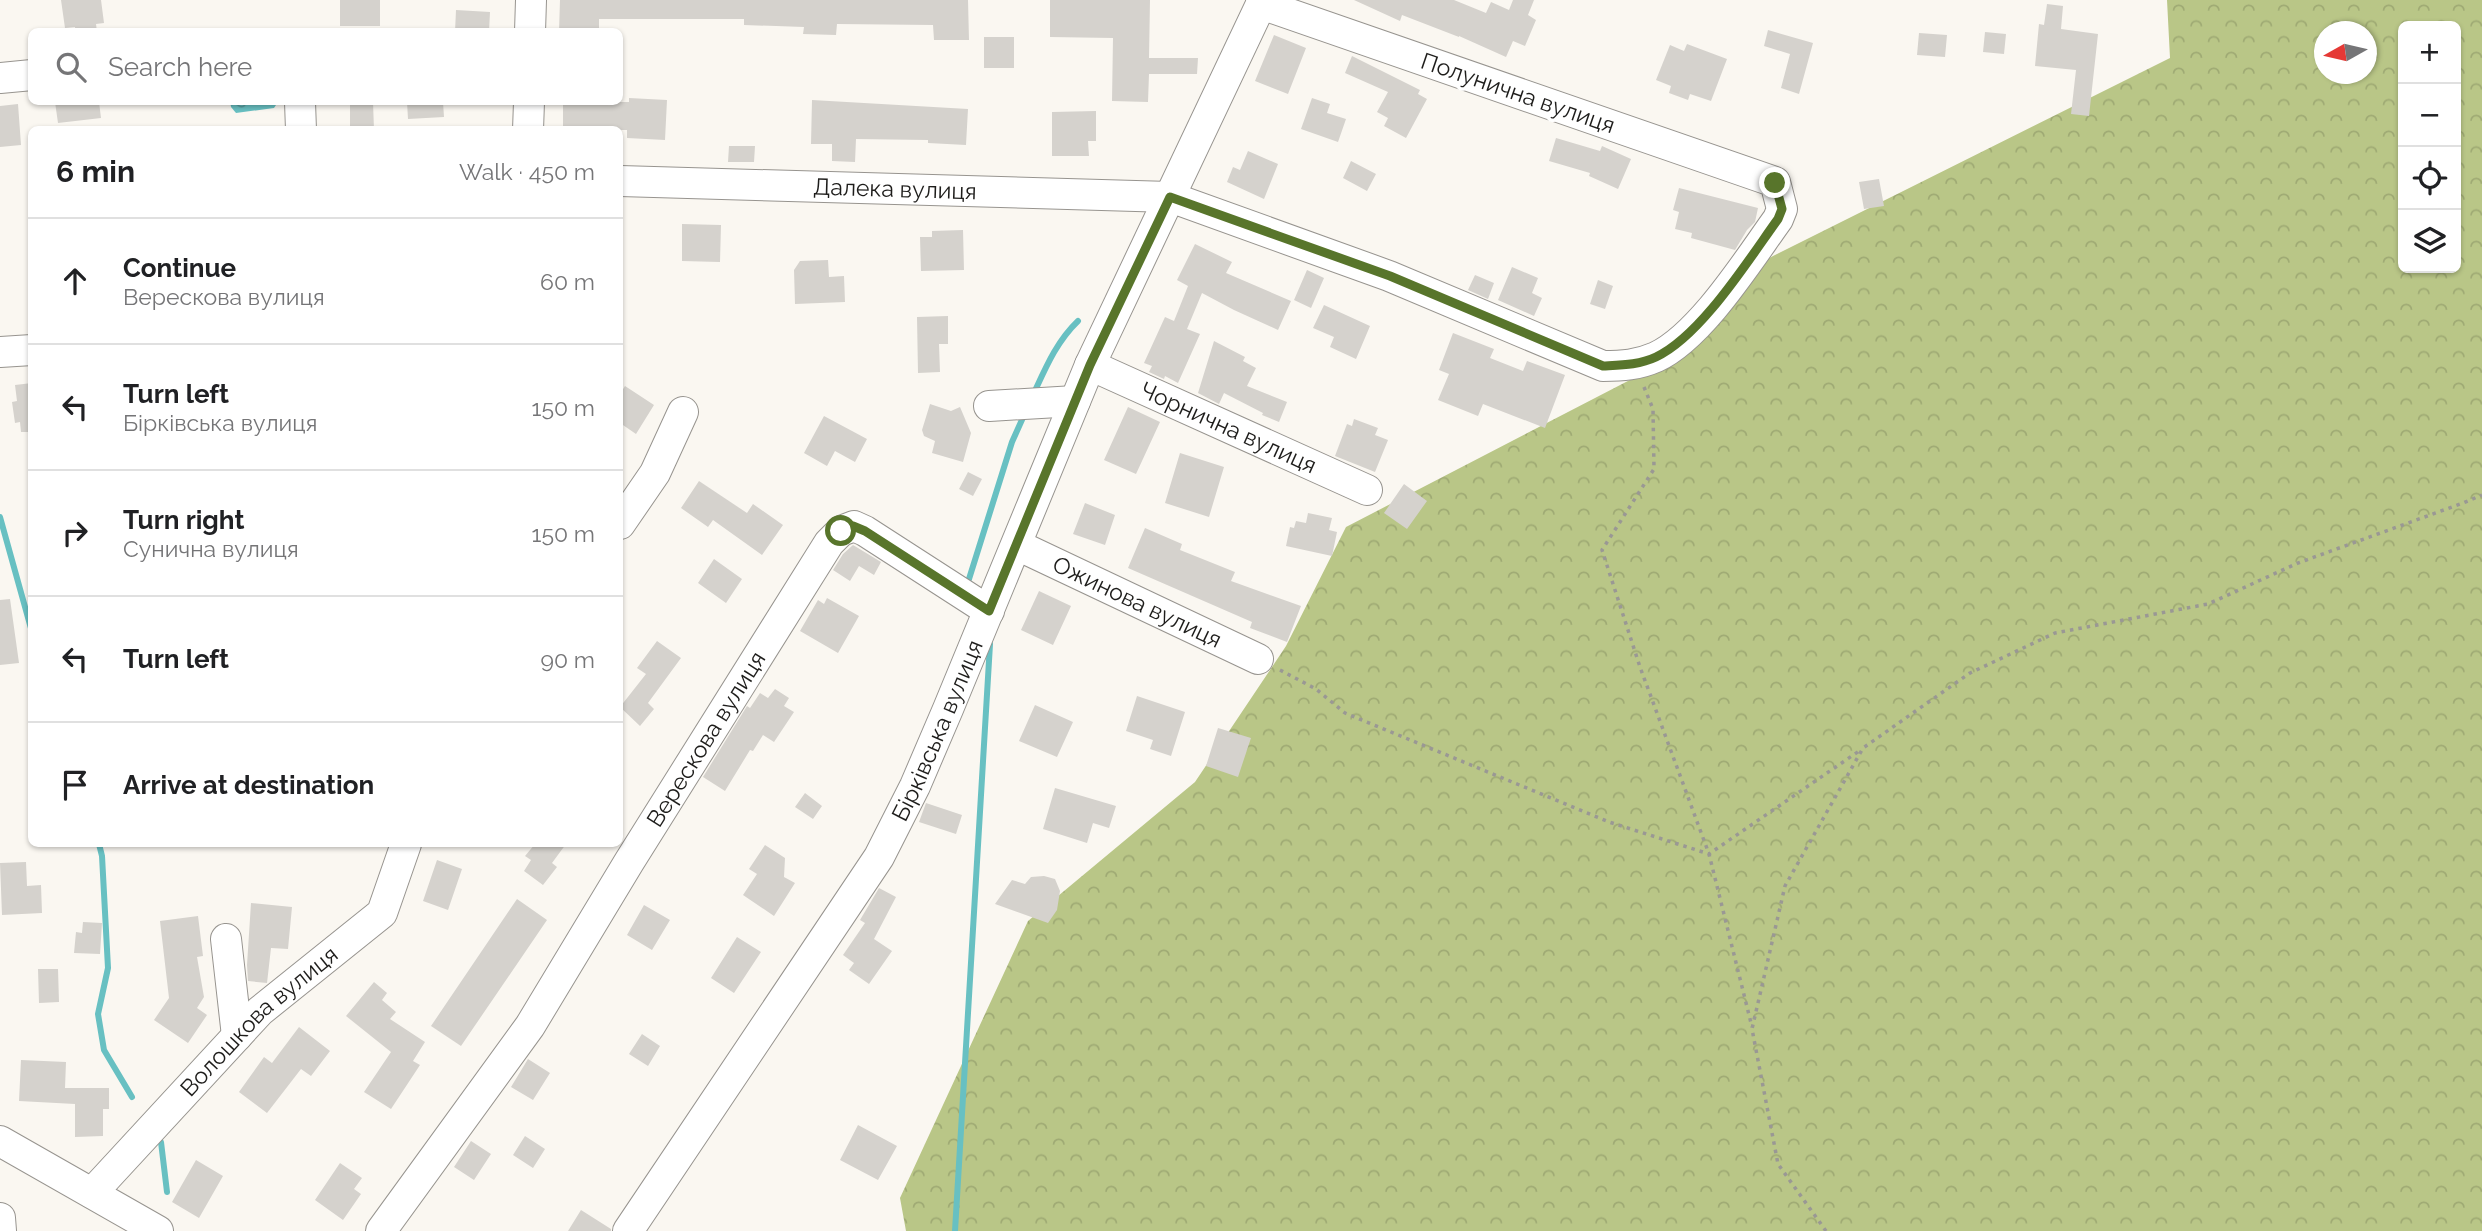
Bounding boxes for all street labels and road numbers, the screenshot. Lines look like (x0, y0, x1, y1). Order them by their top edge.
street label: Полунична вулиця (1418, 47, 1619, 138)
street label: Далека вулиця (813, 173, 977, 204)
street label: Чорнична вулиця (1136, 376, 1321, 479)
street label: Ожинова вулиця (1049, 550, 1226, 653)
street label: Бірківська вулиця (886, 636, 988, 825)
street label: Верескова вулиця (641, 646, 771, 832)
street label: Волошкова вулиця (174, 940, 343, 1101)

